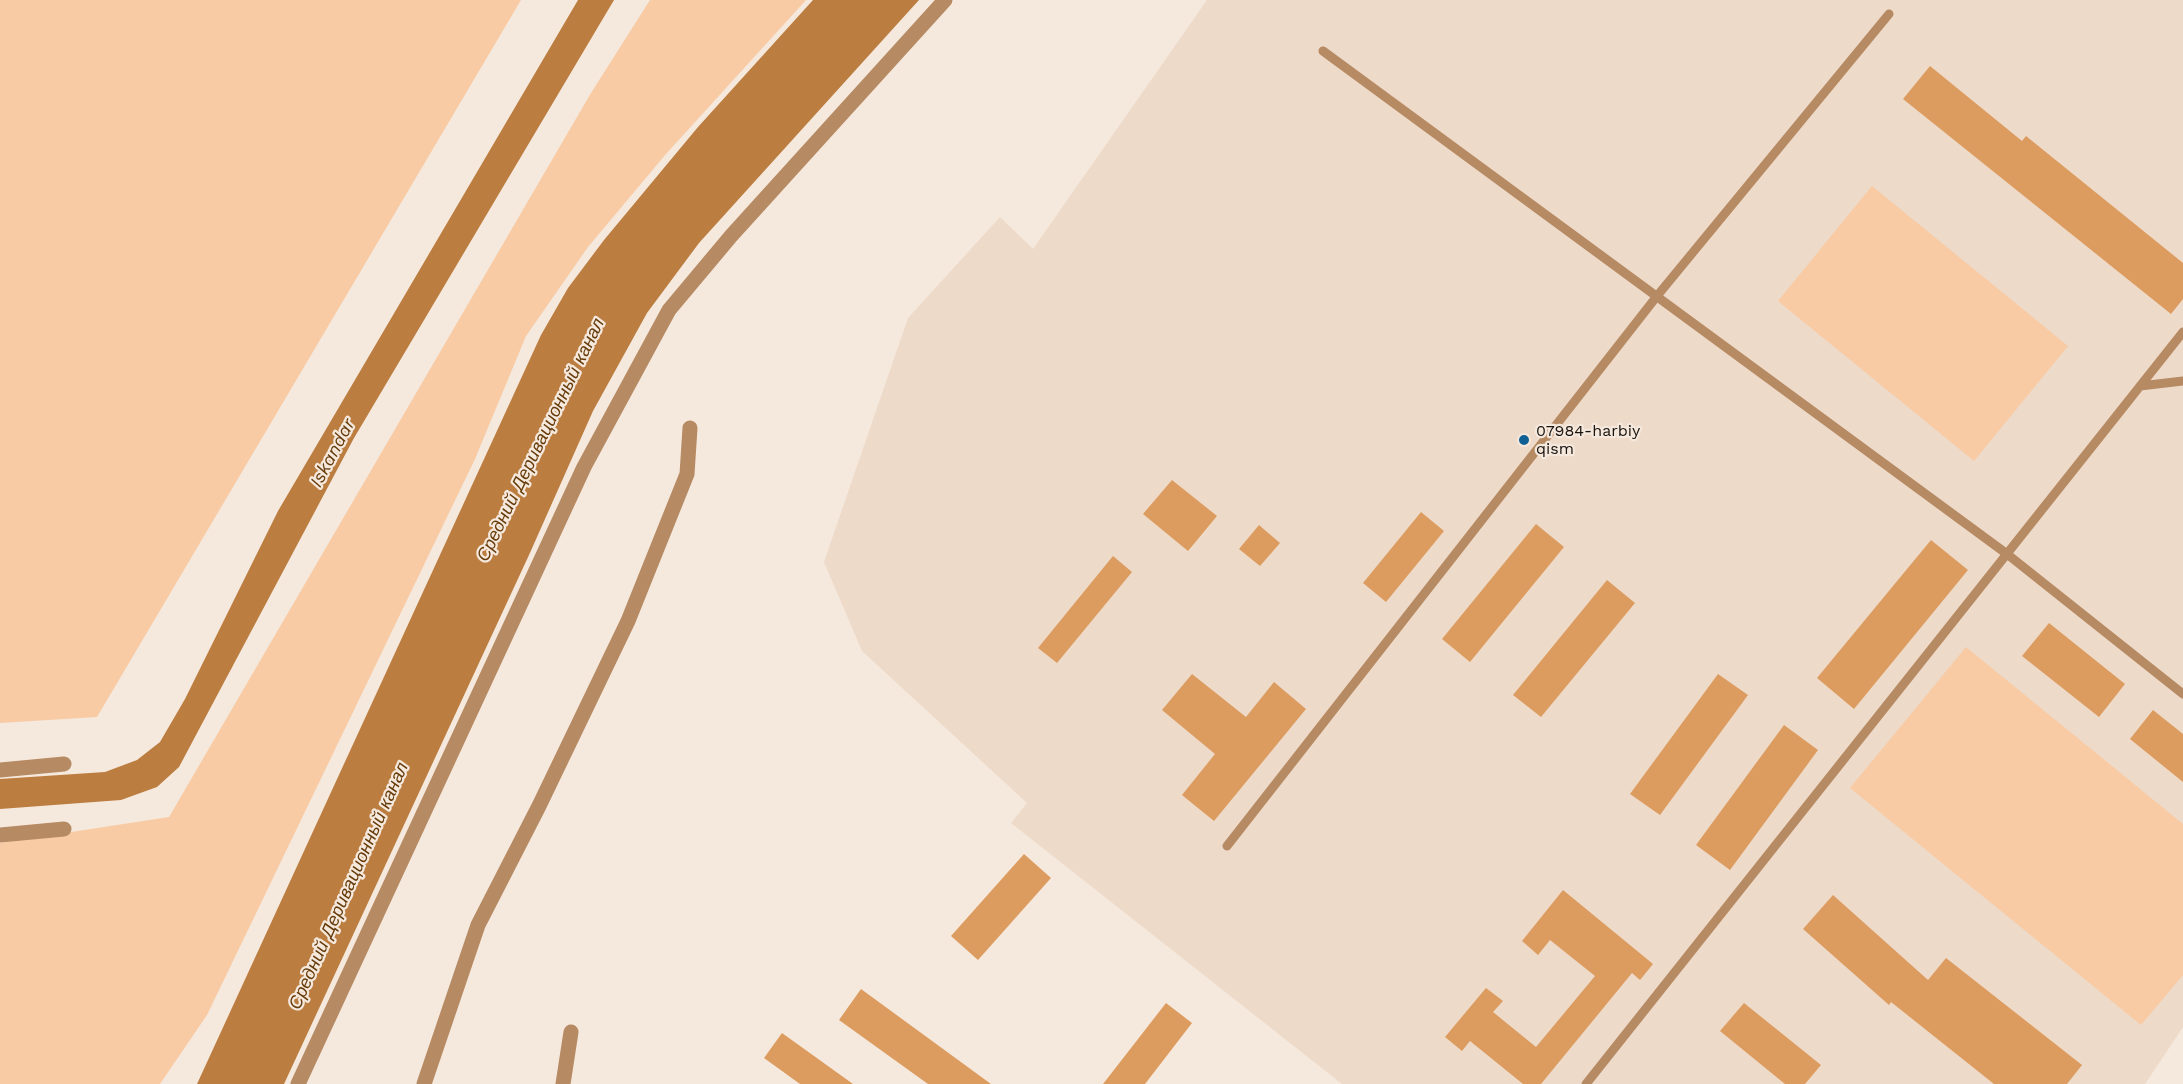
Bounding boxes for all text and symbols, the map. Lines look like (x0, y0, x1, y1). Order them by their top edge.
water label: Средний Деривационный канал (472, 315, 610, 565)
water label: Iskandar (306, 415, 360, 491)
place label: 07984-harbiy qism (1536, 421, 1640, 459)
marker: 07984-harbiy qism (1517, 433, 1531, 447)
water label: Средний Деривационный канал (285, 759, 413, 1013)

